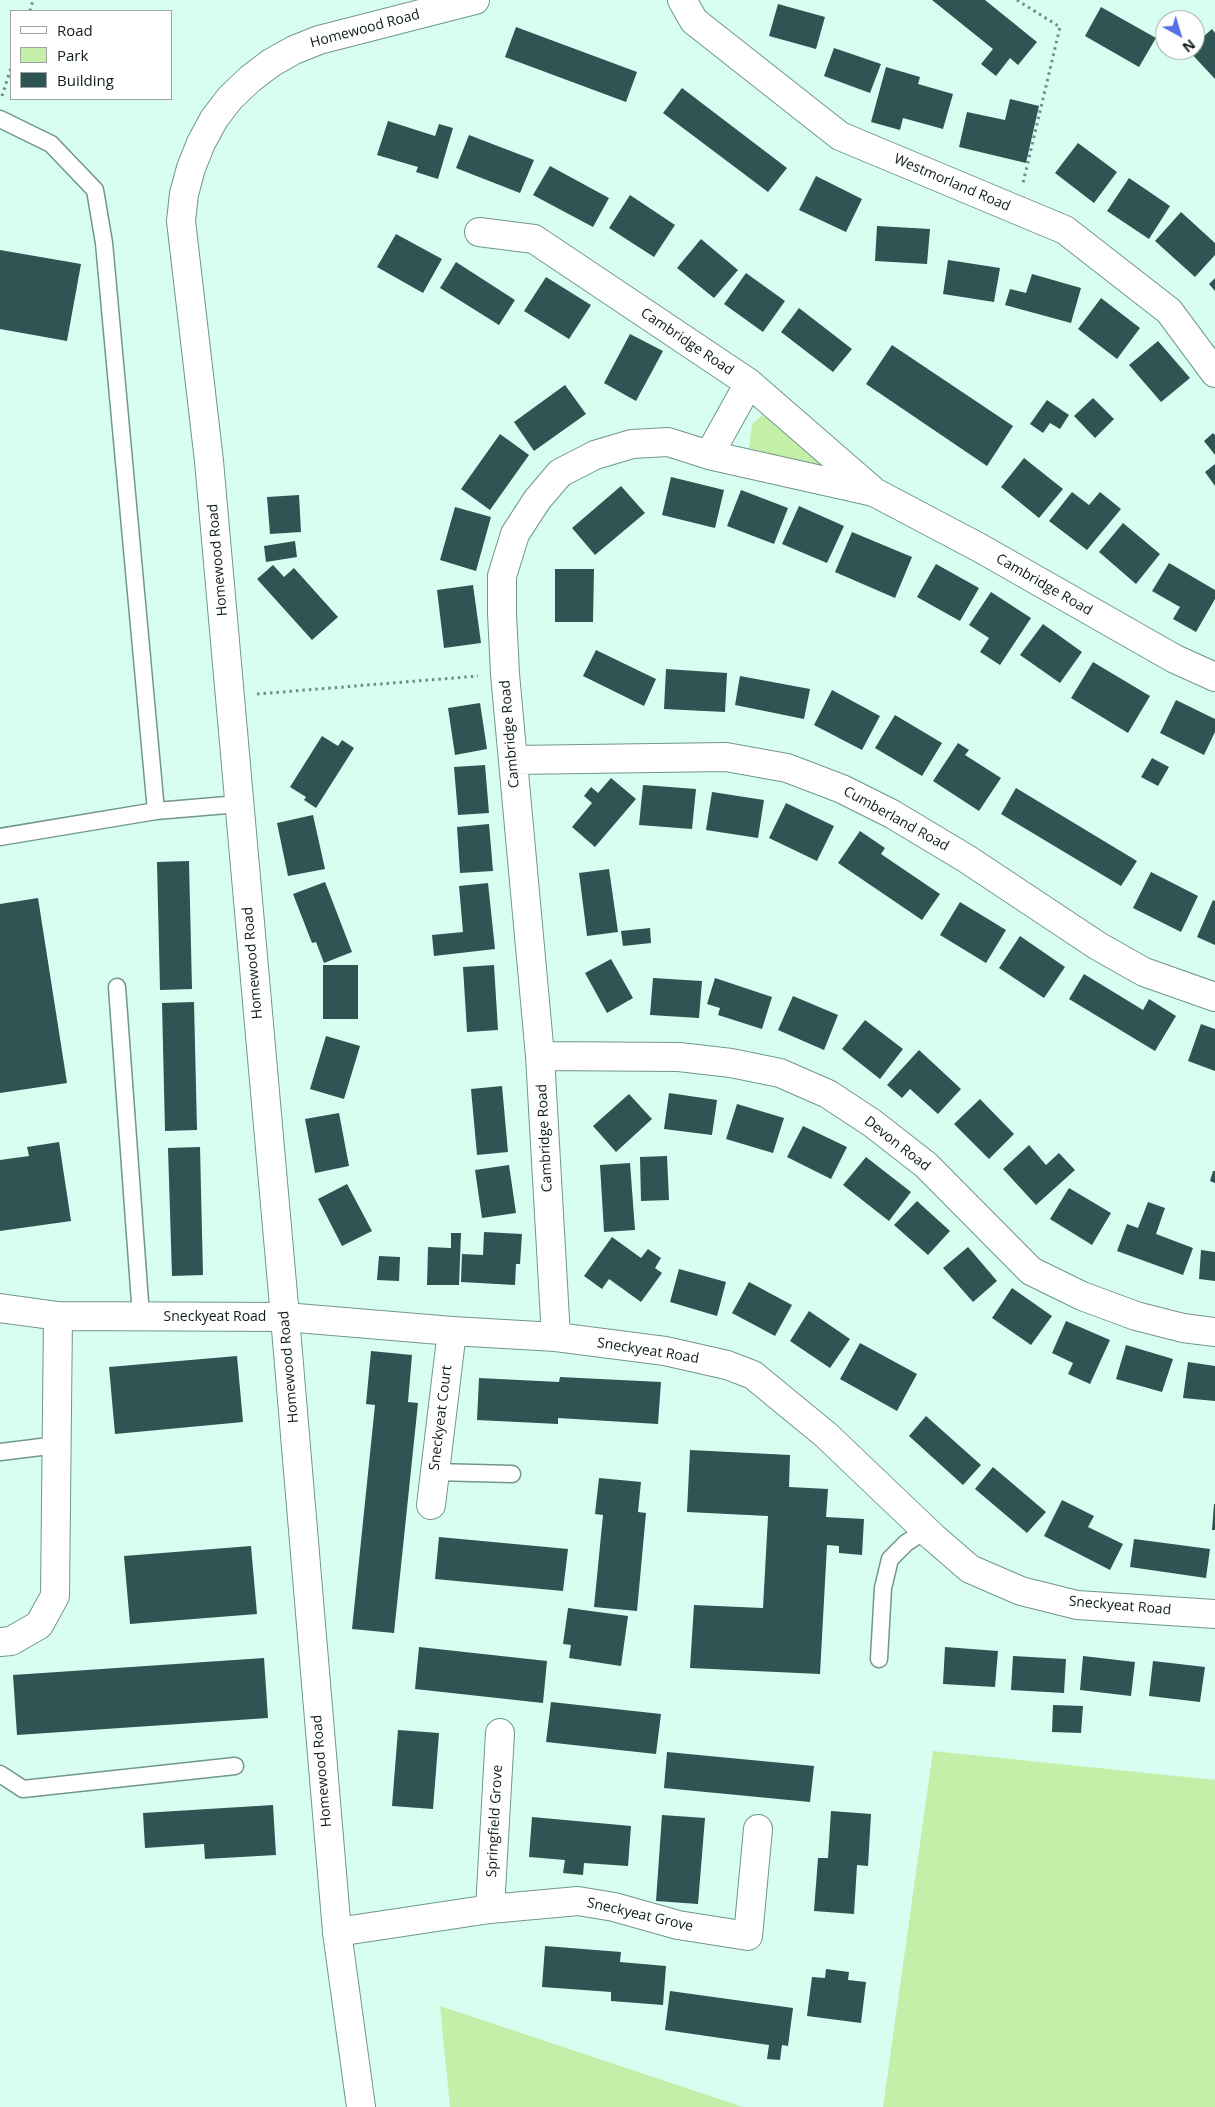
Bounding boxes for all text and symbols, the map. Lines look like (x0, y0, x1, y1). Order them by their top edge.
street label: Homewood Road (308, 6, 422, 52)
legend (10, 10, 172, 100)
north arrow (1155, 10, 1205, 60)
text: Road (57, 20, 93, 40)
text: N (1179, 35, 1200, 57)
text: Park (57, 45, 88, 65)
text: Building (57, 70, 114, 90)
street label: Westmorland Road (891, 151, 1013, 215)
street label: Cambridge Road (637, 305, 737, 379)
street label: Homewood Road (205, 503, 231, 617)
street label: Cambridge Road (993, 551, 1095, 619)
street label: Cambridge Road (497, 679, 523, 789)
street label: Cumberland Road (840, 783, 952, 855)
street label: Homewood Road (240, 906, 266, 1020)
street label: Cambridge Road (534, 1083, 556, 1193)
street label: Devon Road (861, 1113, 933, 1175)
street label: Sneckyeat Road (164, 1309, 266, 1325)
street label: Homewood Road (276, 1310, 302, 1424)
street label: Sneckyeat Road (596, 1335, 700, 1367)
street label: Sneckyeat Court (426, 1364, 456, 1472)
street label: Sneckyeat Road (1068, 1593, 1172, 1619)
street label: Homewood Road (309, 1714, 335, 1828)
street label: Springfield Grove (484, 1764, 506, 1878)
street label: Sneckyeat Grove (585, 1895, 695, 1935)

